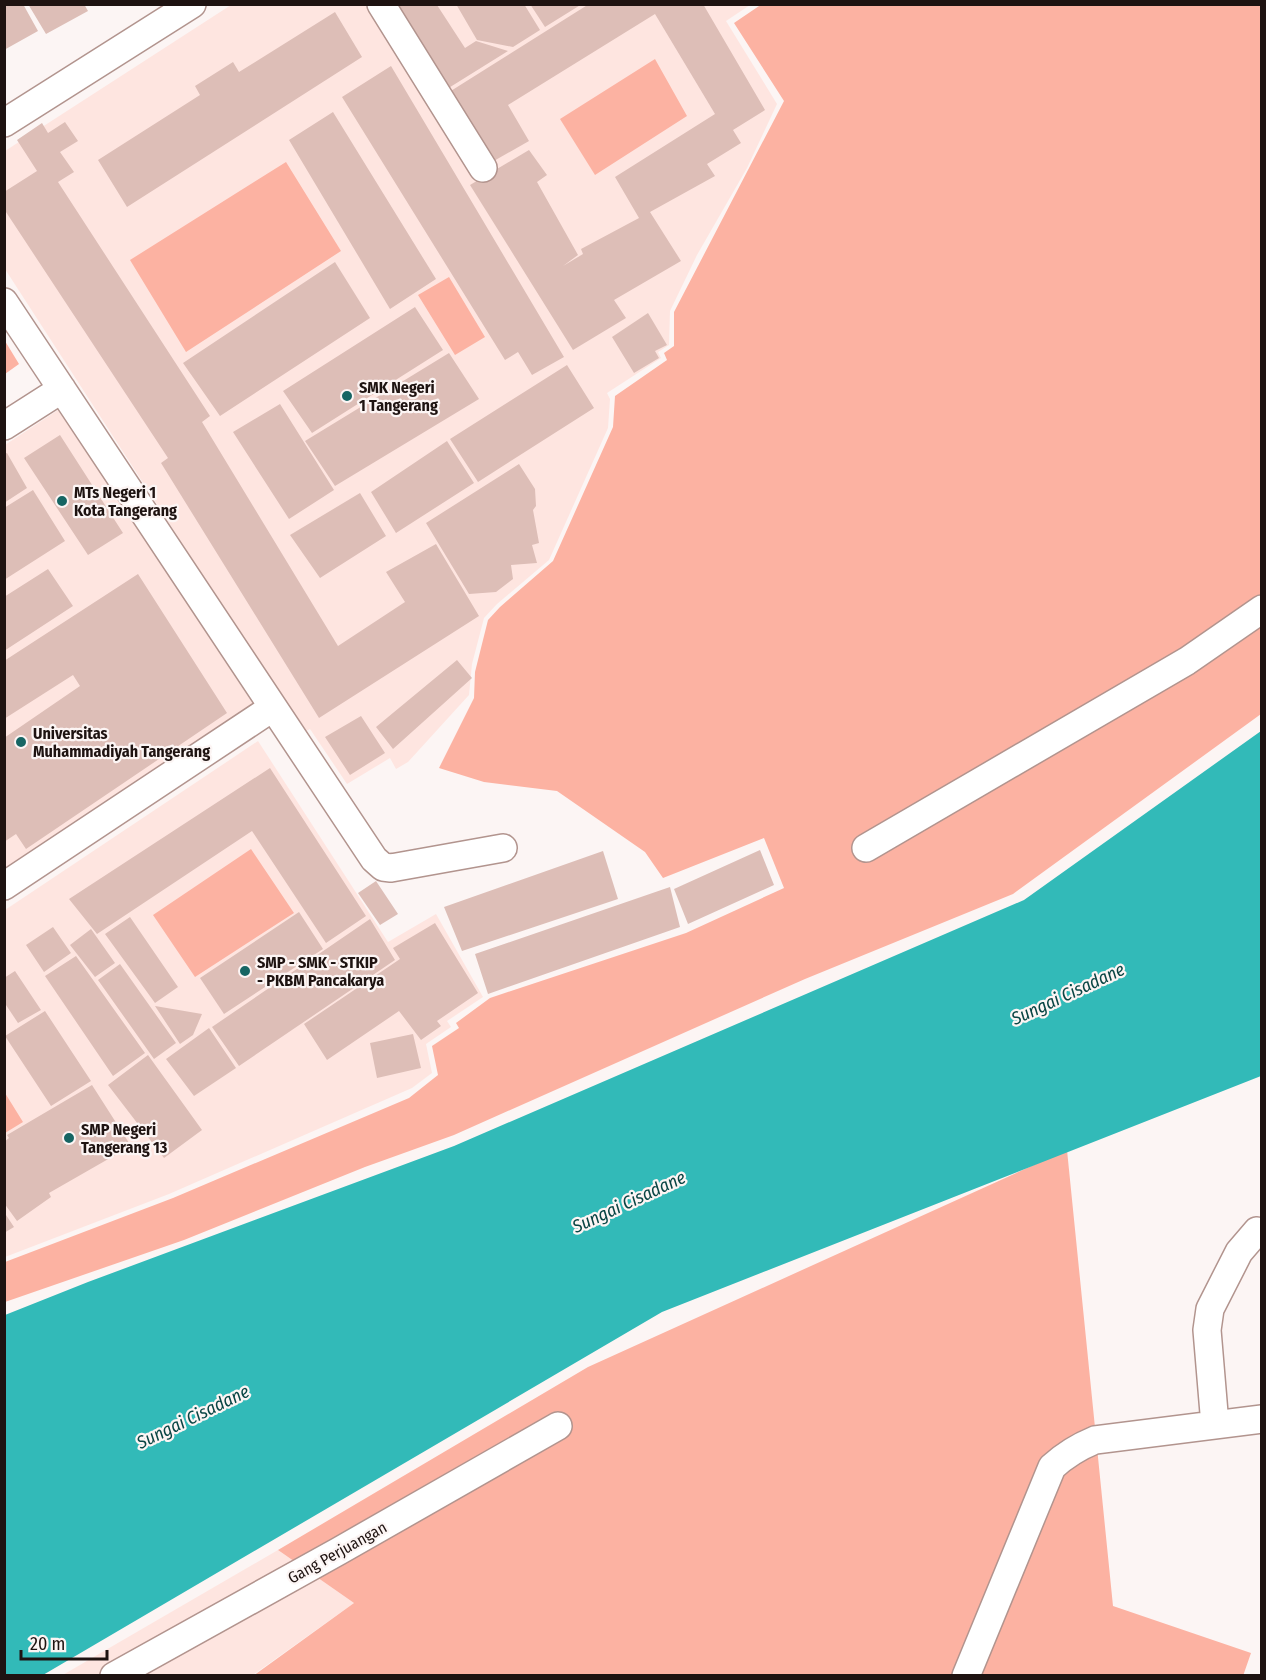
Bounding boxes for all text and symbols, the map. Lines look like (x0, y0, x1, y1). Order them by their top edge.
place label: SMK Negeri 1 Tangerang (359, 378, 438, 415)
marker: SMK Negeri 1 Tangerang (340, 389, 354, 403)
place label: MTs Negeri 1 Kota Tangerang (74, 483, 177, 520)
marker: MTs Negeri 1 Kota Tangerang (55, 494, 69, 508)
place label: Universitas Muhammadiyah Tangerang (33, 724, 210, 761)
marker: Universitas Muhammadiyah Tangerang (14, 735, 28, 749)
place label: SMP - SMK - STKIP - PKBM Pancakarya (257, 953, 384, 990)
water label: Sungai Cisadane (1007, 958, 1129, 1030)
marker: SMP - SMK - STKIP - PKBM Pancakarya (238, 964, 252, 978)
place label: SMP Negeri Tangerang 13 (81, 1120, 168, 1157)
marker: SMP Negeri Tangerang 13 (62, 1131, 76, 1145)
water label: Sungai Cisadane (568, 1166, 690, 1238)
water label: Sungai Cisadane (132, 1380, 253, 1454)
street label: Gang Perjuangan (284, 1517, 390, 1587)
scale bar (21, 1623, 106, 1661)
text: 20 m (30, 1633, 65, 1655)

